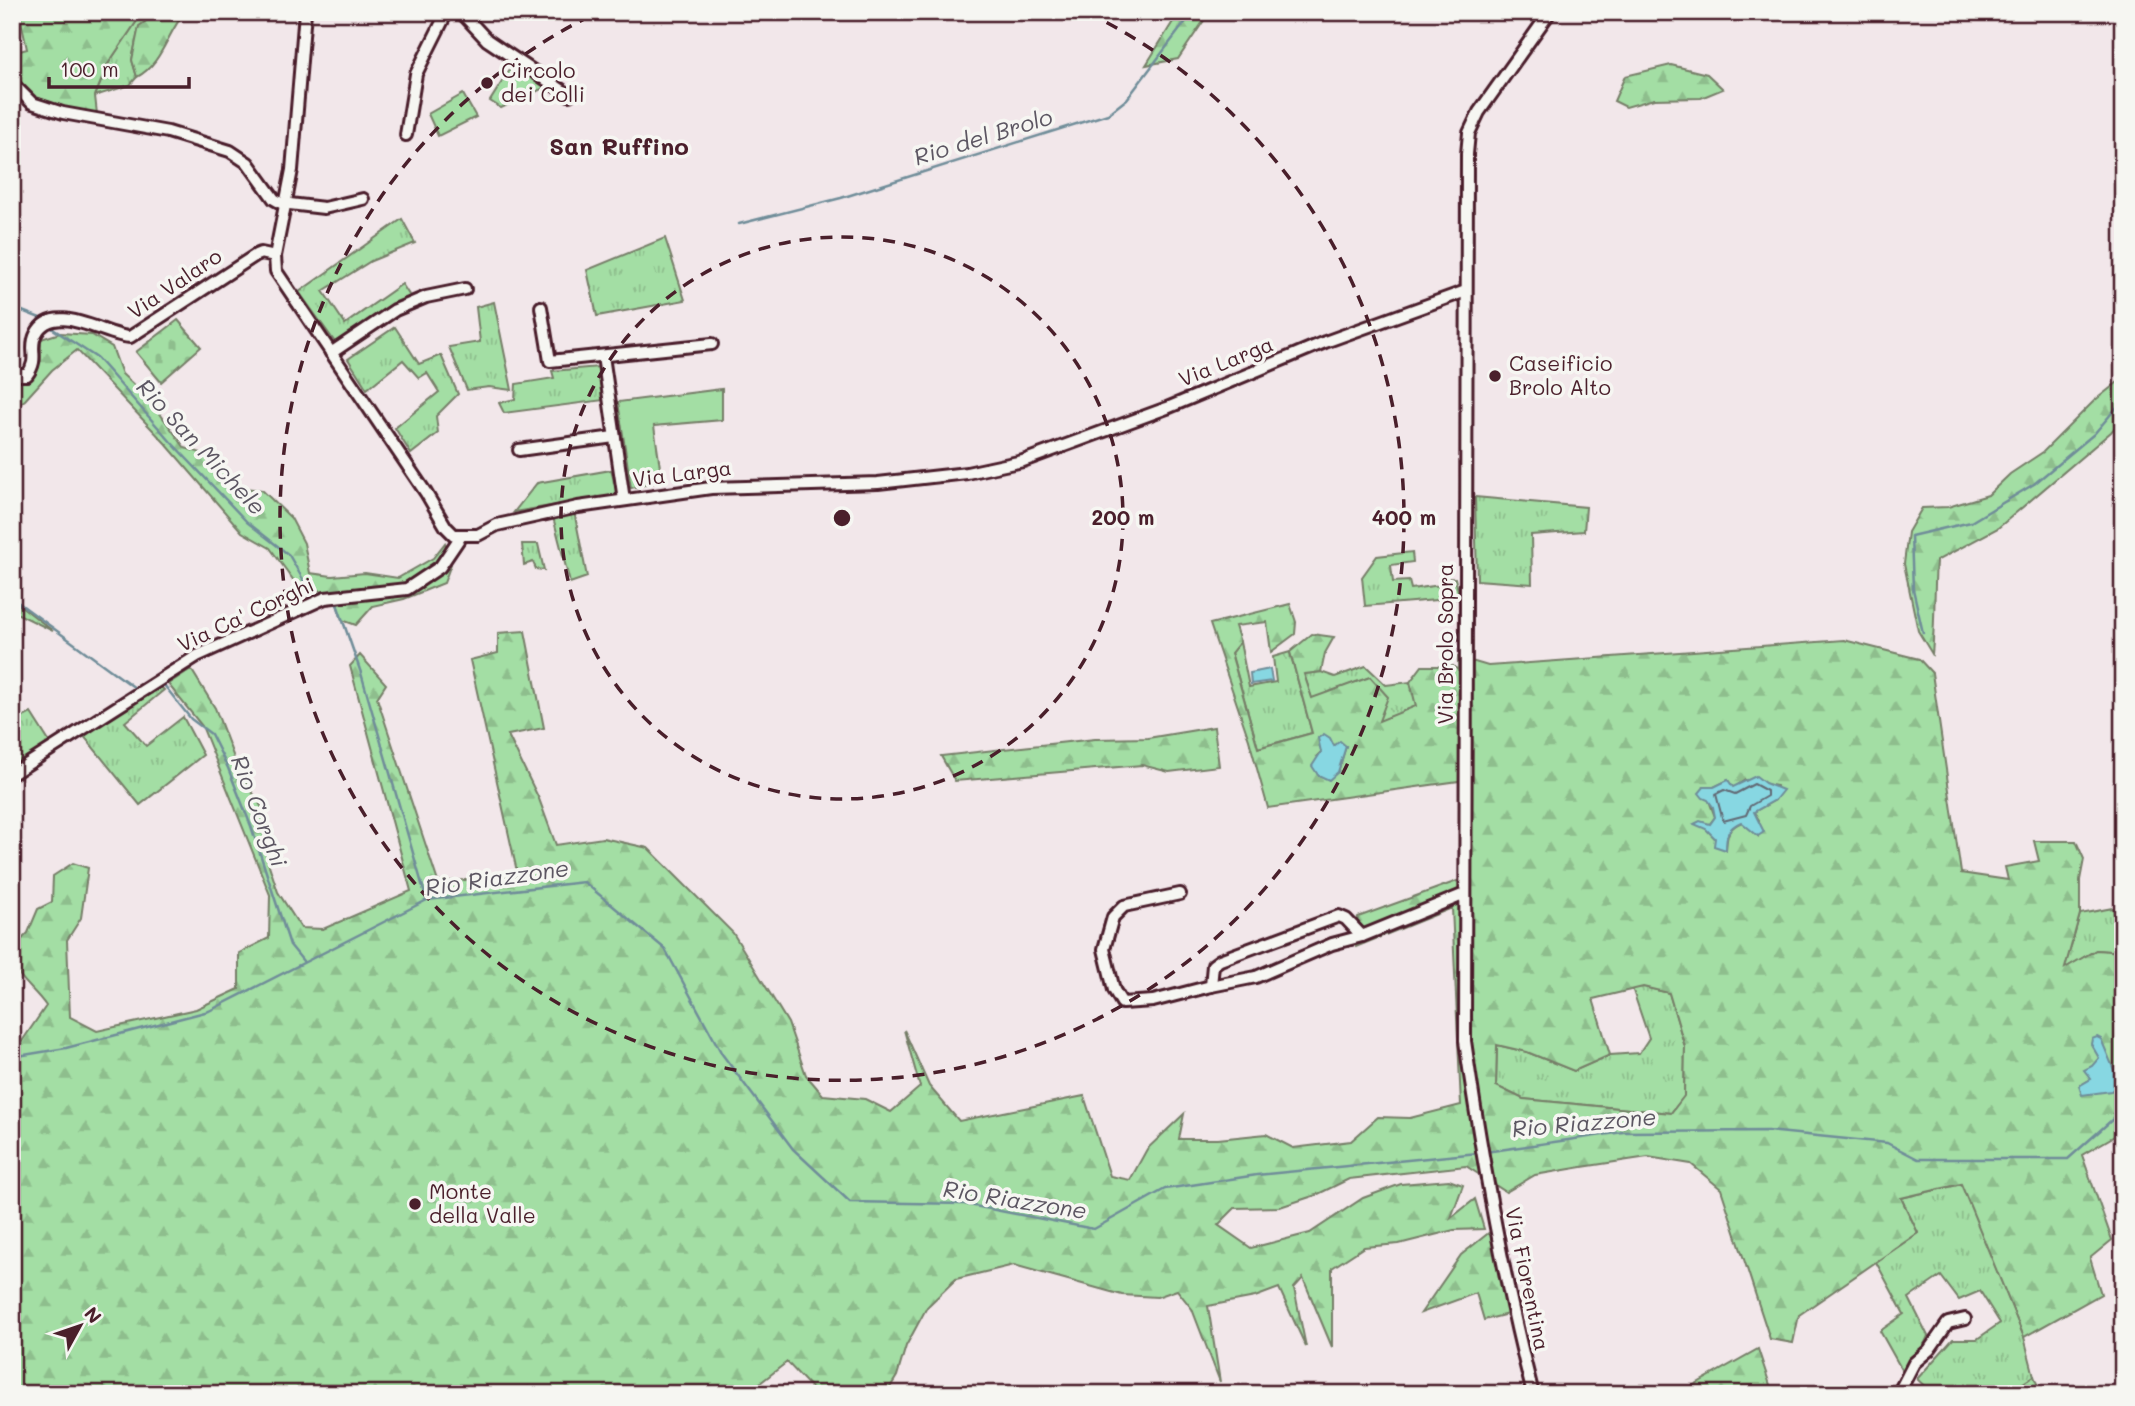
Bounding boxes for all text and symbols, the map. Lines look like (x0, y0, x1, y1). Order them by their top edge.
scale bar (49, 46, 189, 90)
text: 100 m (60, 55, 119, 82)
place label: Circolo dei Colli (501, 56, 585, 107)
marker: Circolo dei Colli (479, 75, 495, 91)
water label: Rio del Brolo (910, 101, 1056, 171)
district label: San Ruffino (549, 130, 689, 161)
street label: Via Valaro (122, 241, 226, 324)
street label: Via Larga (1174, 329, 1277, 392)
place label: Caseificio Brolo Alto (1509, 349, 1613, 400)
marker: Caseificio Brolo Alto (1487, 368, 1503, 384)
water label: Rio San Michele (131, 372, 273, 521)
street label: Via Larga (631, 453, 733, 492)
text: 200 m (1092, 503, 1154, 530)
text: 400 m (1372, 503, 1436, 530)
centre of rings (830, 506, 854, 530)
street label: Via Brolo Sopra (1431, 563, 1458, 725)
street label: Via Ca' Corghi (173, 570, 318, 657)
water label: Rio Corghi (225, 750, 295, 871)
water label: Rio Riazzone (423, 852, 571, 902)
water label: Rio Riazzone (1510, 1101, 1657, 1143)
water label: Rio Riazzone (941, 1173, 1089, 1225)
place label: Monte della Valle (429, 1177, 536, 1228)
marker: Monte della Valle (407, 1196, 423, 1212)
street label: Via Fiorentina (1500, 1205, 1557, 1353)
north arrow (46, 1290, 116, 1360)
text: N (79, 1301, 108, 1328)

